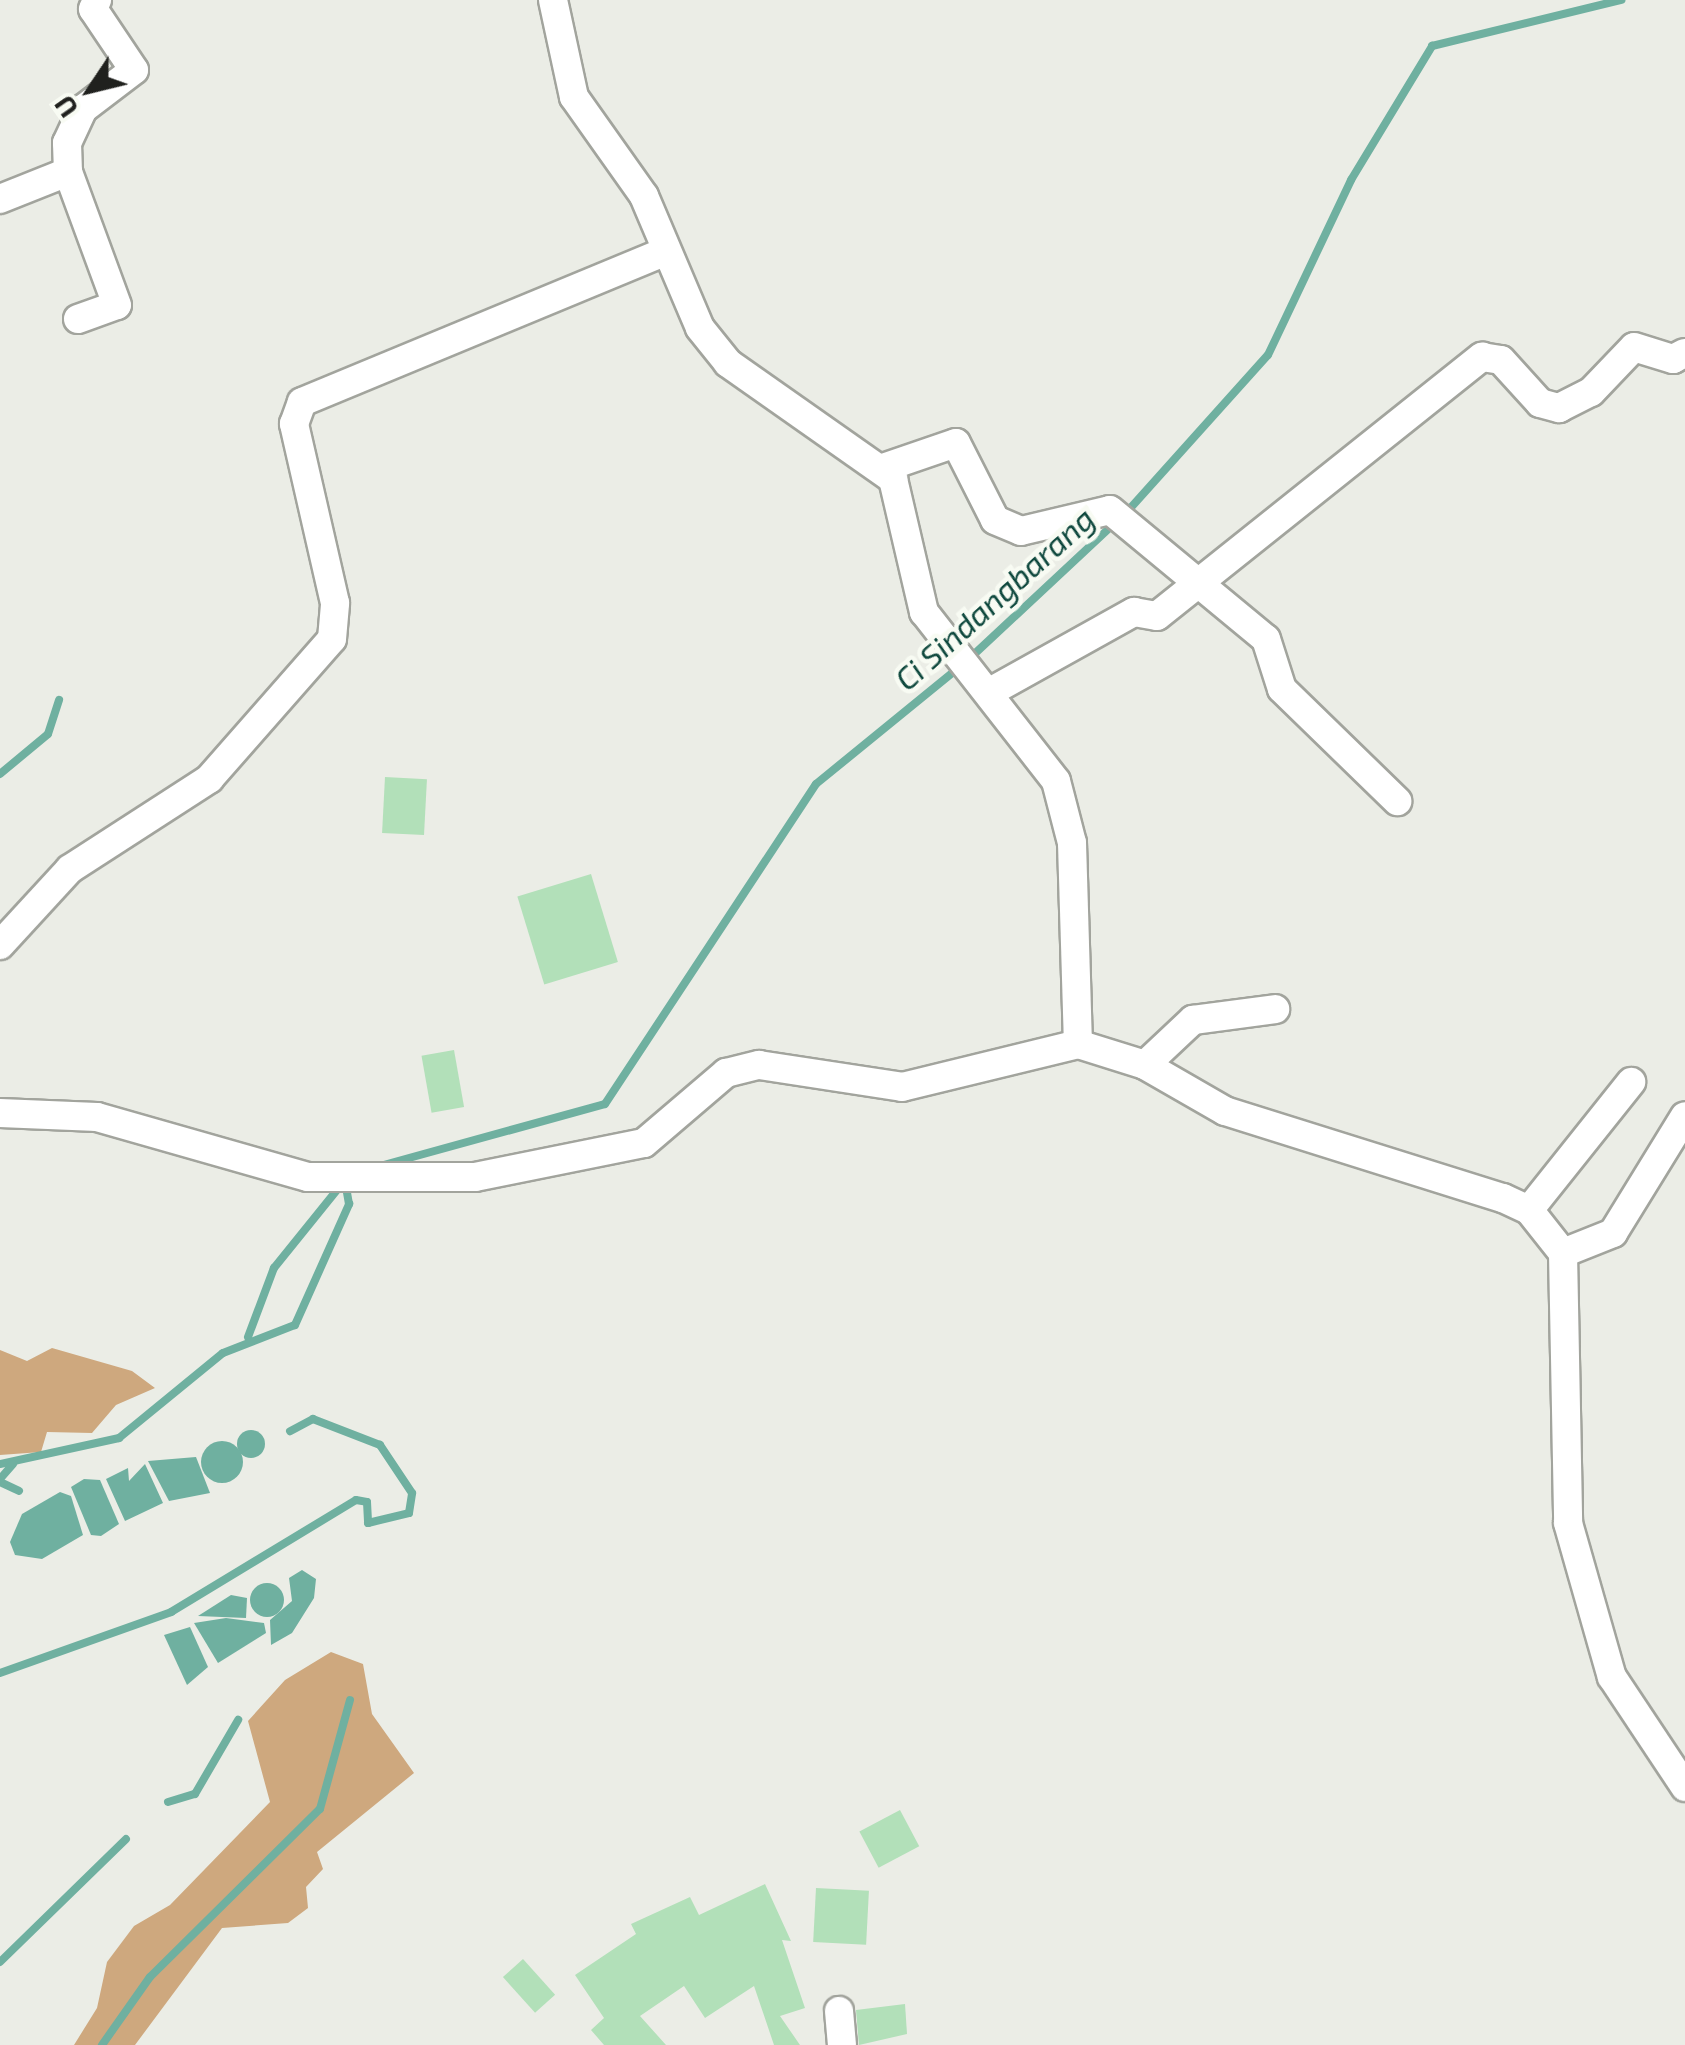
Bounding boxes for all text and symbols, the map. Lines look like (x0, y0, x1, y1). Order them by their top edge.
north arrow (40, 40, 140, 140)
text: U (46, 90, 85, 125)
water label: Ci Sindangbarang (886, 498, 1102, 698)

